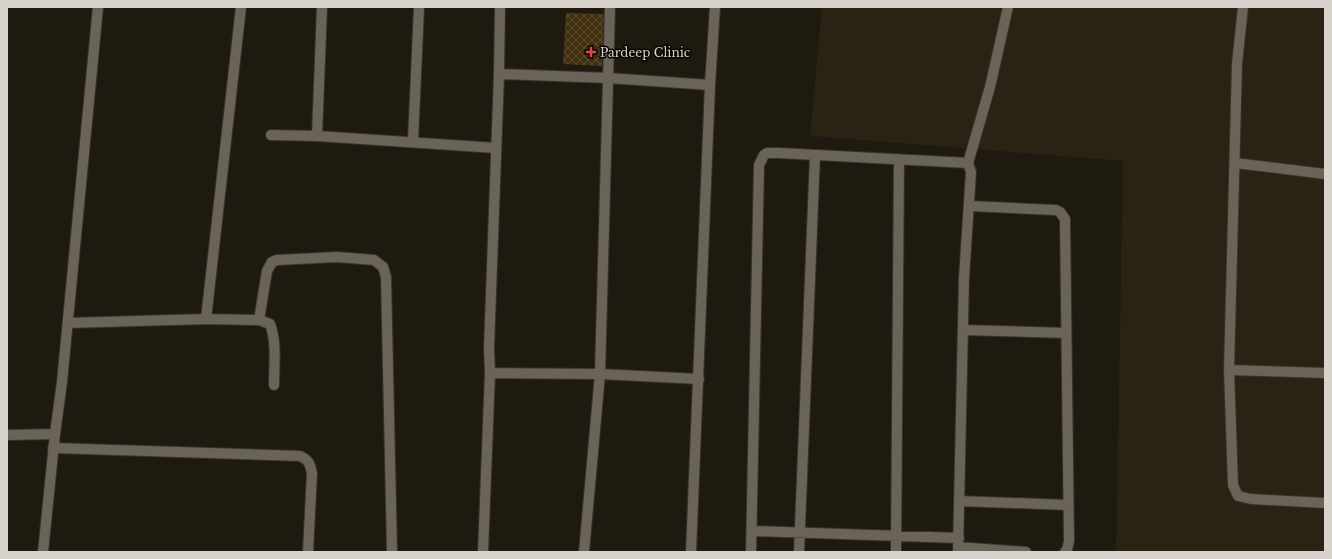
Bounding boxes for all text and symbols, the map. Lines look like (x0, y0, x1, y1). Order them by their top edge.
place label: Pardeep Clinic (600, 45, 691, 60)
marker: Pardeep Clinic (585, 46, 597, 58)

